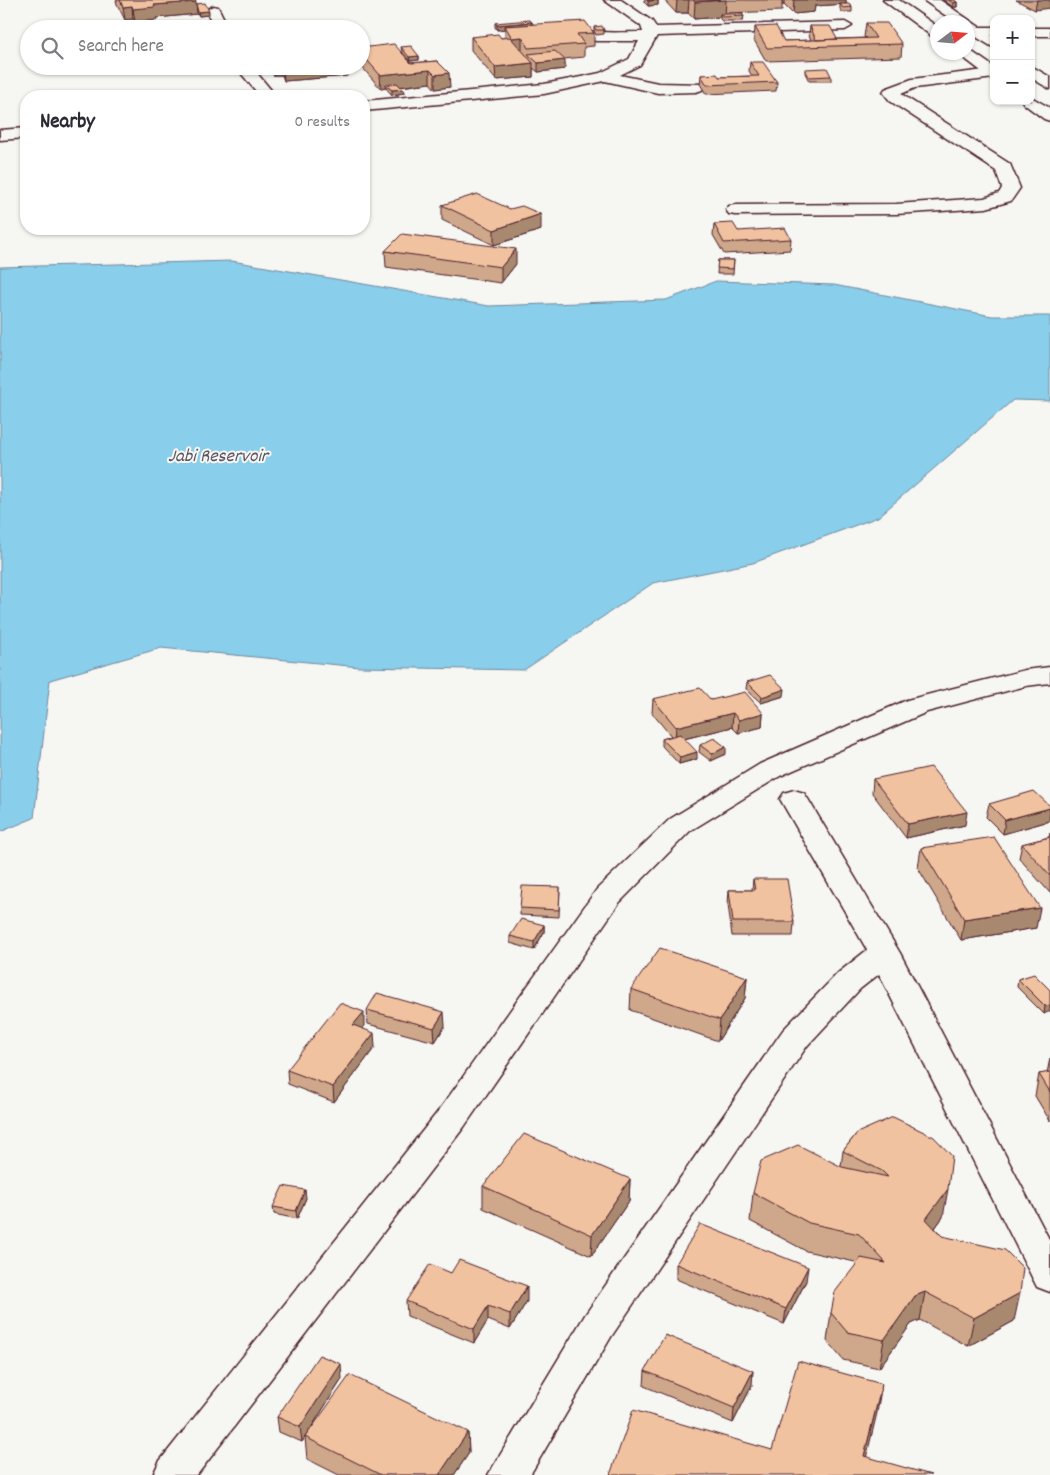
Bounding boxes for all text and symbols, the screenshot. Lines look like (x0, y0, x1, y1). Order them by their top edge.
north arrow (930, 15, 975, 60)
map controls (990, 15, 1035, 105)
button: + (990, 15, 1035, 60)
search box (20, 20, 370, 75)
icon: search (38, 34, 66, 62)
text: Search here (78, 34, 164, 61)
button: − (990, 60, 1035, 105)
text: Nearby (40, 108, 95, 138)
text: 0 results (295, 111, 350, 134)
water label: Jabi Reservoir (168, 444, 270, 471)

